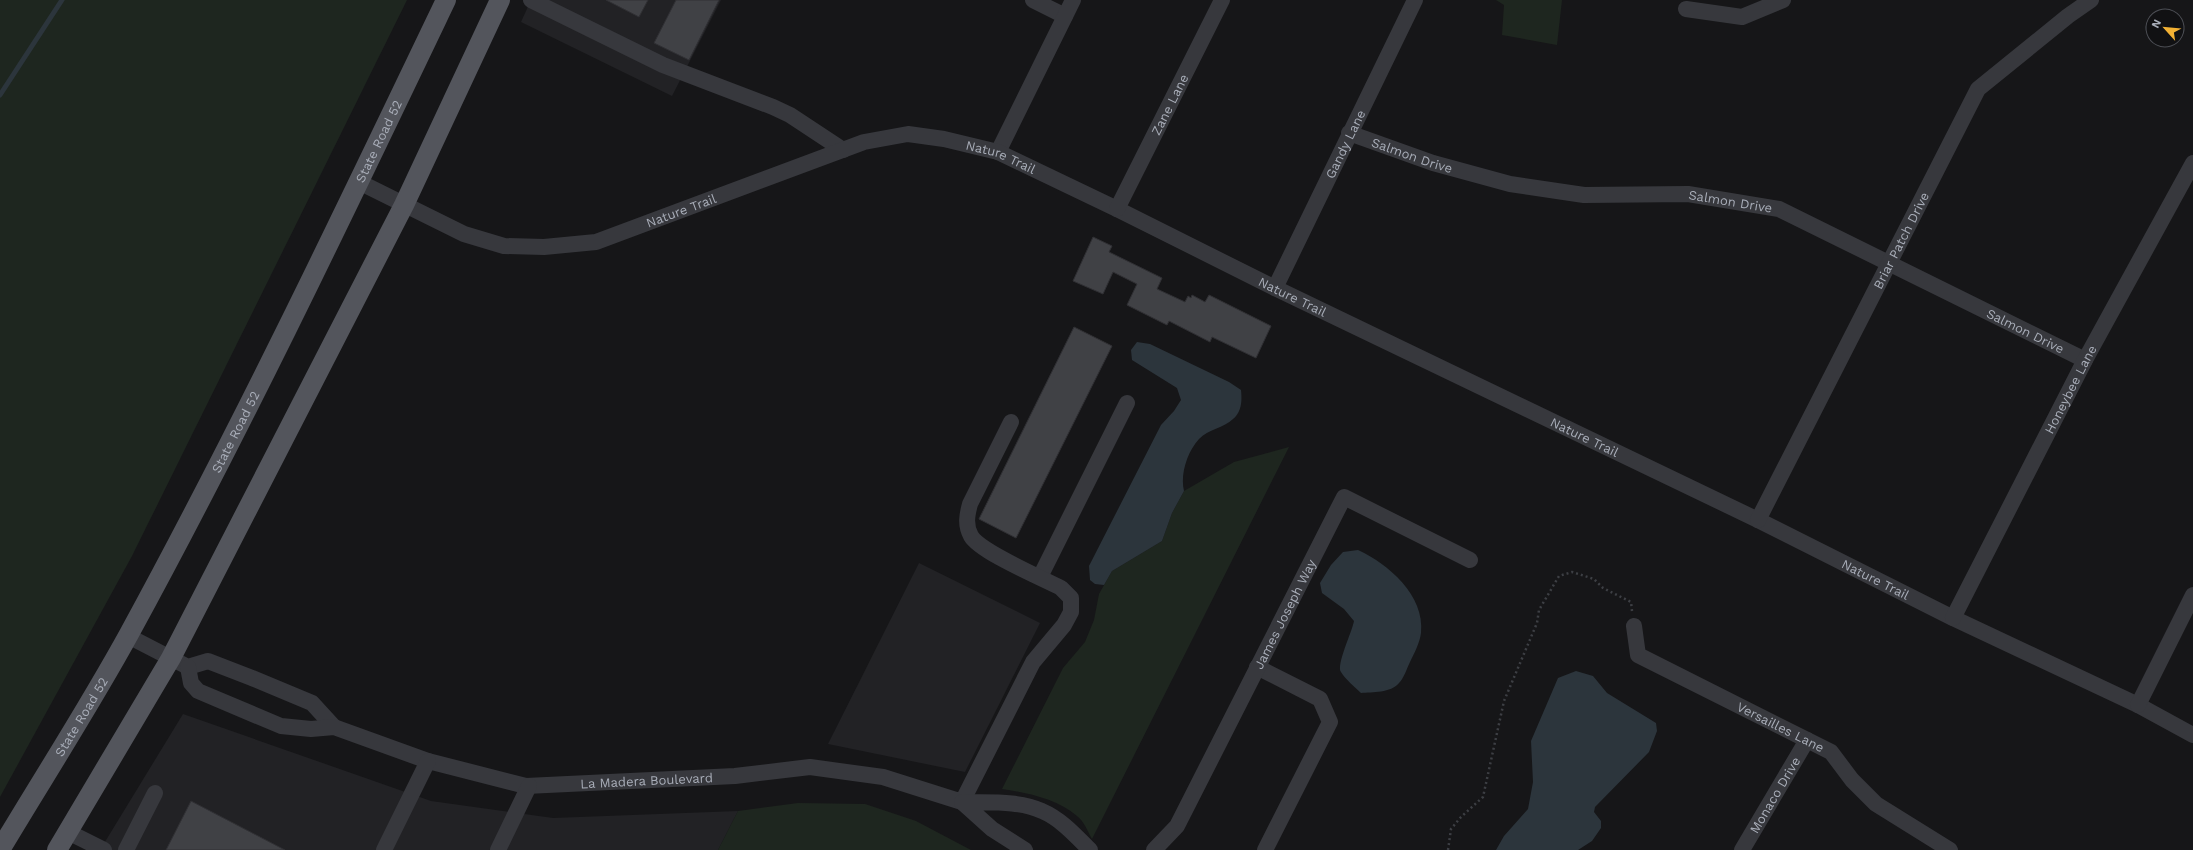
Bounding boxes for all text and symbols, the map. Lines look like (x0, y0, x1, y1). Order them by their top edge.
north arrow (2145, 8, 2185, 48)
text: N (2149, 17, 2164, 30)
street label: Zane Lane (1148, 72, 1192, 138)
street label: State Road 52 (353, 98, 405, 185)
street label: Gandy Lane (1322, 108, 1368, 181)
street label: Salmon Drive (1370, 135, 1454, 176)
street label: Nature Trail (964, 138, 1038, 177)
street label: Salmon Drive (1688, 187, 1773, 216)
street label: Briar Patch Drive (1870, 190, 1932, 292)
street label: Nature Trail (644, 191, 718, 231)
street label: Nature Trail (1256, 274, 1329, 320)
street label: Salmon Drive (1984, 306, 2067, 357)
street label: Honeybee Lane (2042, 343, 2100, 436)
street label: State Road 52 (209, 389, 263, 475)
street label: Nature Trail (1548, 414, 1621, 460)
street label: Nature Trail (1839, 556, 1912, 603)
street label: James Joseph Way (1251, 557, 1319, 671)
street label: State Road 52 (52, 675, 111, 759)
street label: Versailles Lane (1734, 699, 1827, 755)
street label: Monaco Drive (1747, 754, 1803, 836)
street label: La Madera Boulevard (580, 770, 713, 791)

